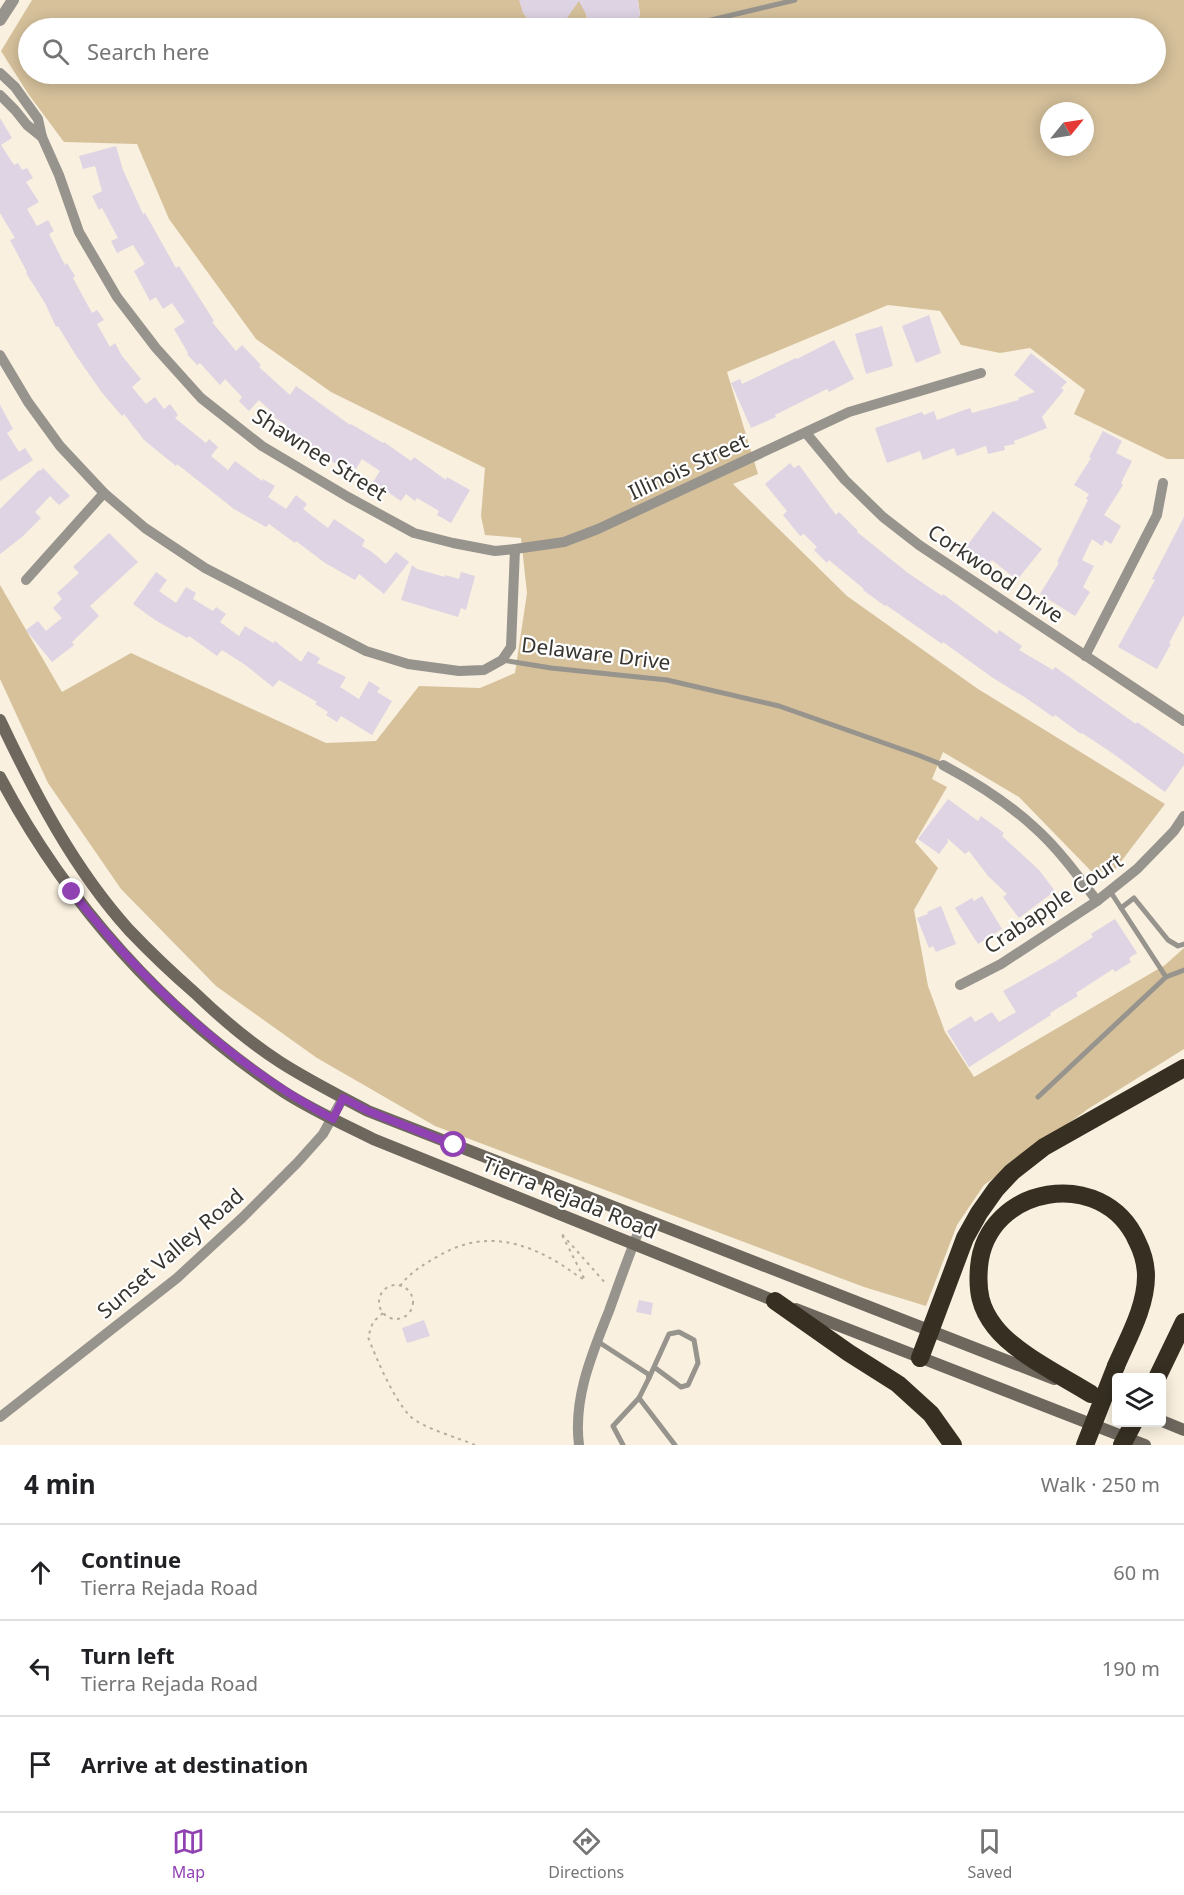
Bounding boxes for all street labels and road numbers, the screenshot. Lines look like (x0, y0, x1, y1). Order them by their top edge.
street label: Shawnee Street (247, 401, 393, 507)
street label: Illinois Street (624, 426, 753, 506)
street label: Corkwood Drive (923, 517, 1069, 629)
street label: Delaware Drive (520, 630, 672, 676)
street label: Crabapple Court (978, 846, 1128, 960)
street label: Tierra Rejada Road (479, 1149, 661, 1245)
street label: Sunset Valley Road (91, 1182, 249, 1324)

